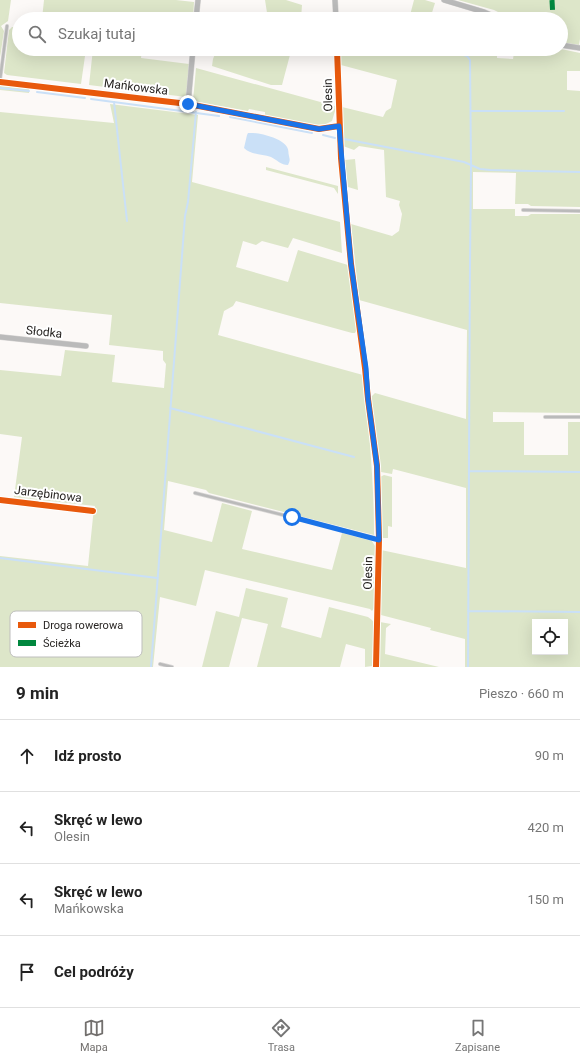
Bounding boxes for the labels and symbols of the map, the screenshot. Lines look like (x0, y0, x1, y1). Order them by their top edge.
street label: Mańkowska (103, 76, 169, 98)
street label: Olesin (321, 78, 335, 112)
route end (179, 95, 197, 113)
street label: Słodka (25, 323, 63, 341)
street label: Jarzębinowa (13, 483, 83, 505)
route start (283, 508, 301, 526)
street label: Olesin (361, 556, 375, 590)
legend (10, 611, 142, 657)
text: Droga rowerowa (43, 619, 123, 632)
text: Ścieżka (43, 637, 81, 650)

